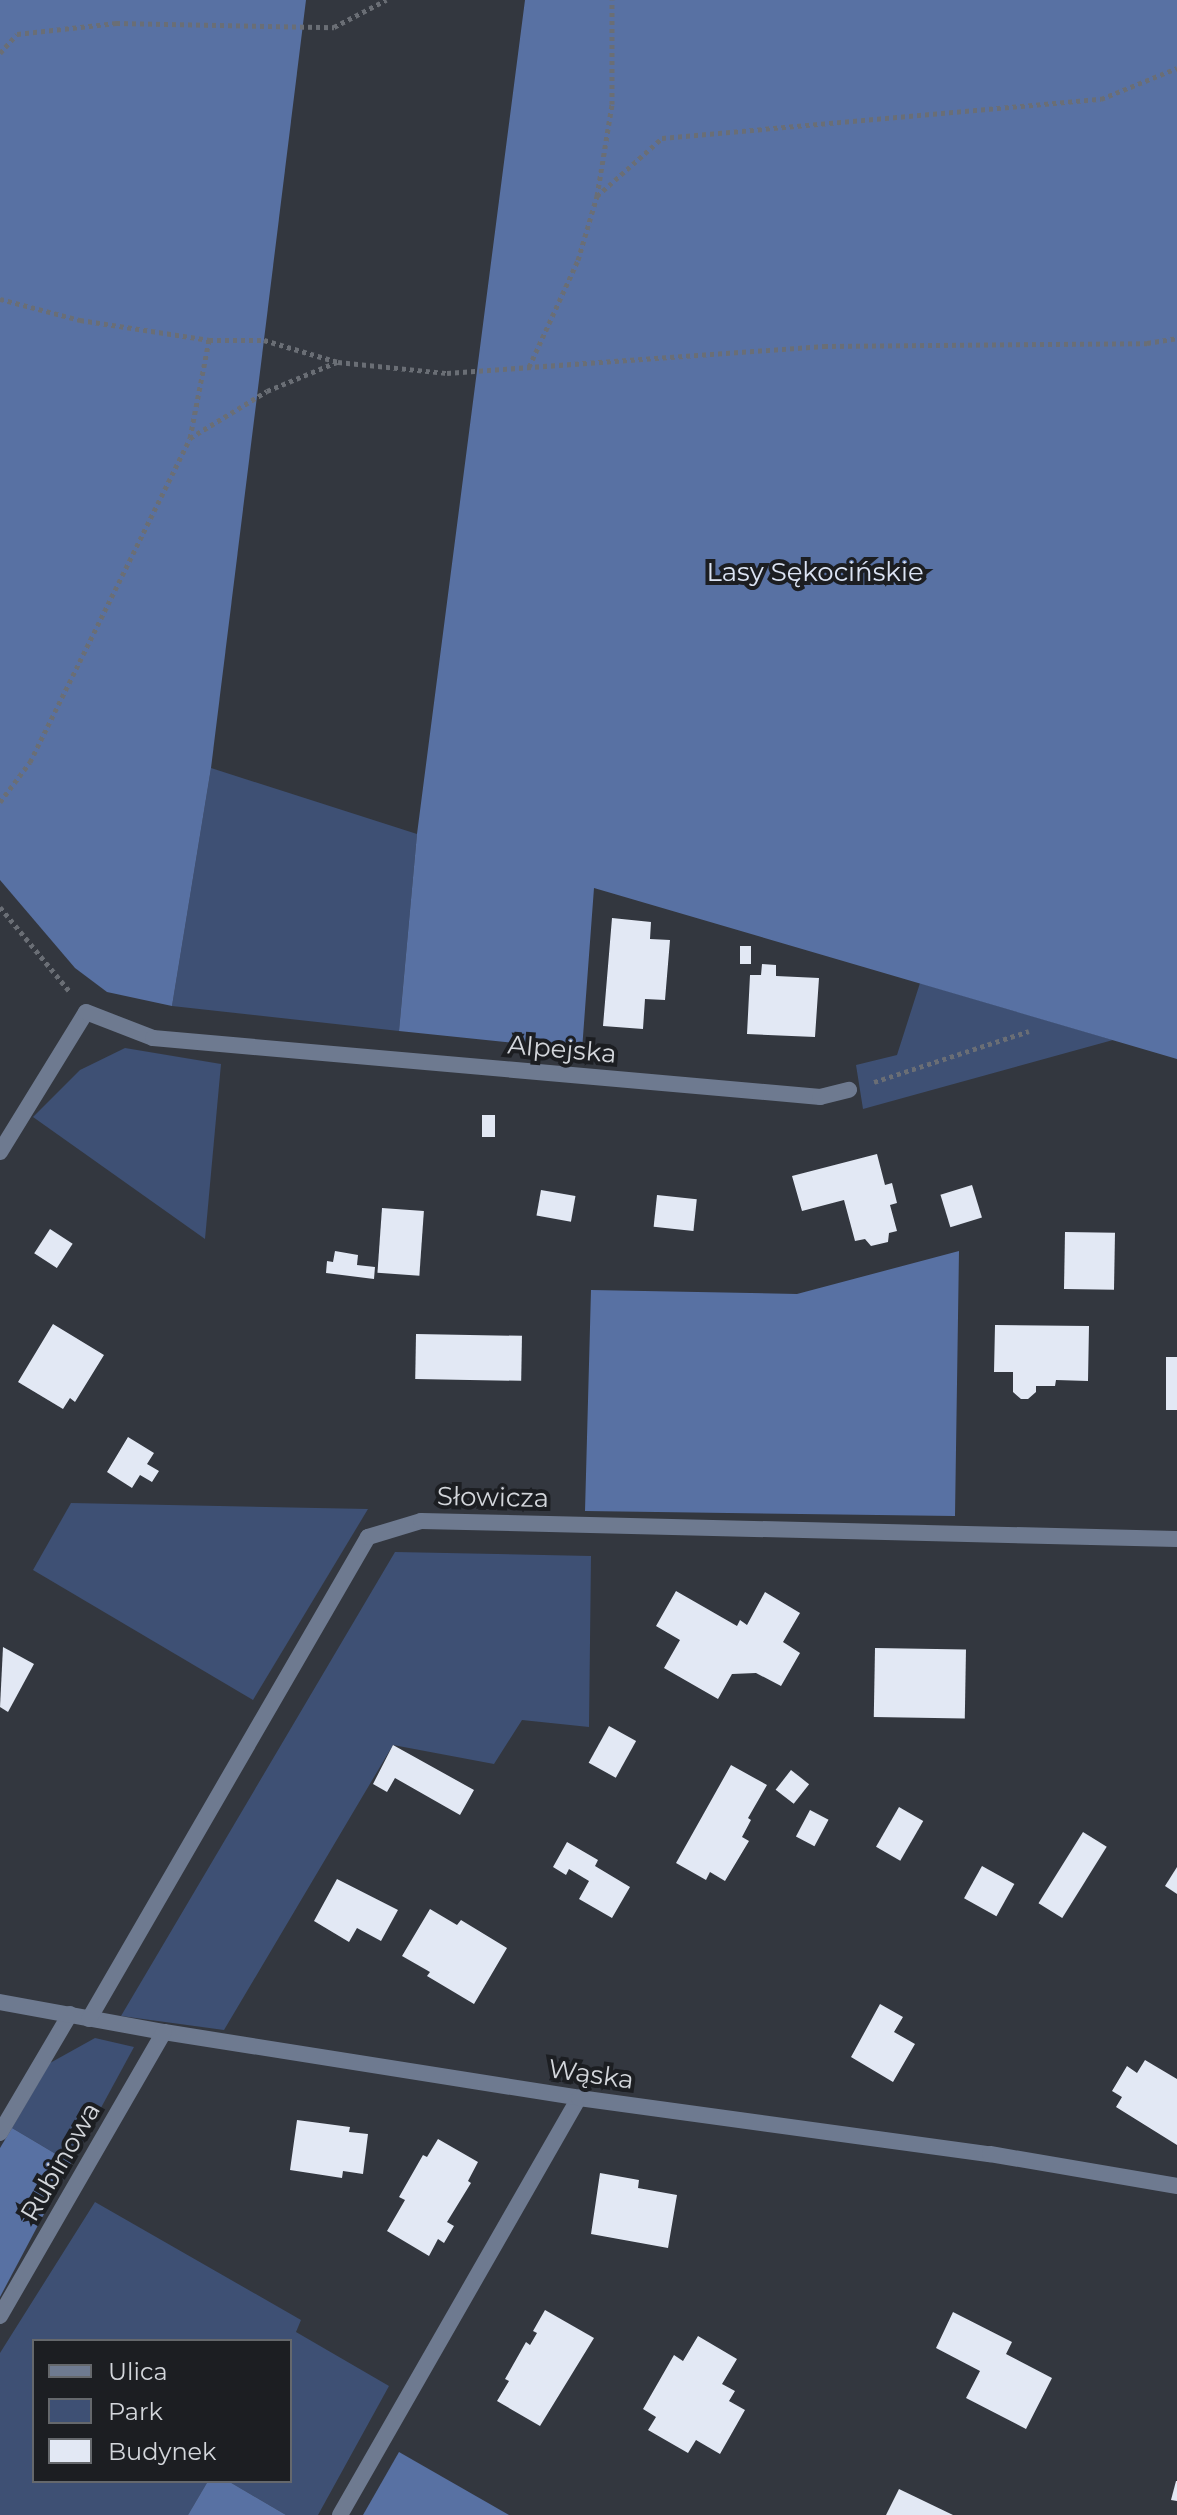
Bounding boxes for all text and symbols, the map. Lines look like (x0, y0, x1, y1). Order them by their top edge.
park label: Lasy Sękocińskie (706, 557, 924, 589)
street label: Alpejska (506, 1030, 618, 1070)
street label: Słowicza (437, 1481, 549, 1515)
street label: Wąska (546, 2054, 636, 2096)
street label: Rubinowa (14, 2097, 108, 2227)
legend (32, 2339, 292, 2483)
text: Ulica (108, 2357, 168, 2386)
text: Park (108, 2397, 163, 2426)
text: Budynek (108, 2437, 216, 2466)

